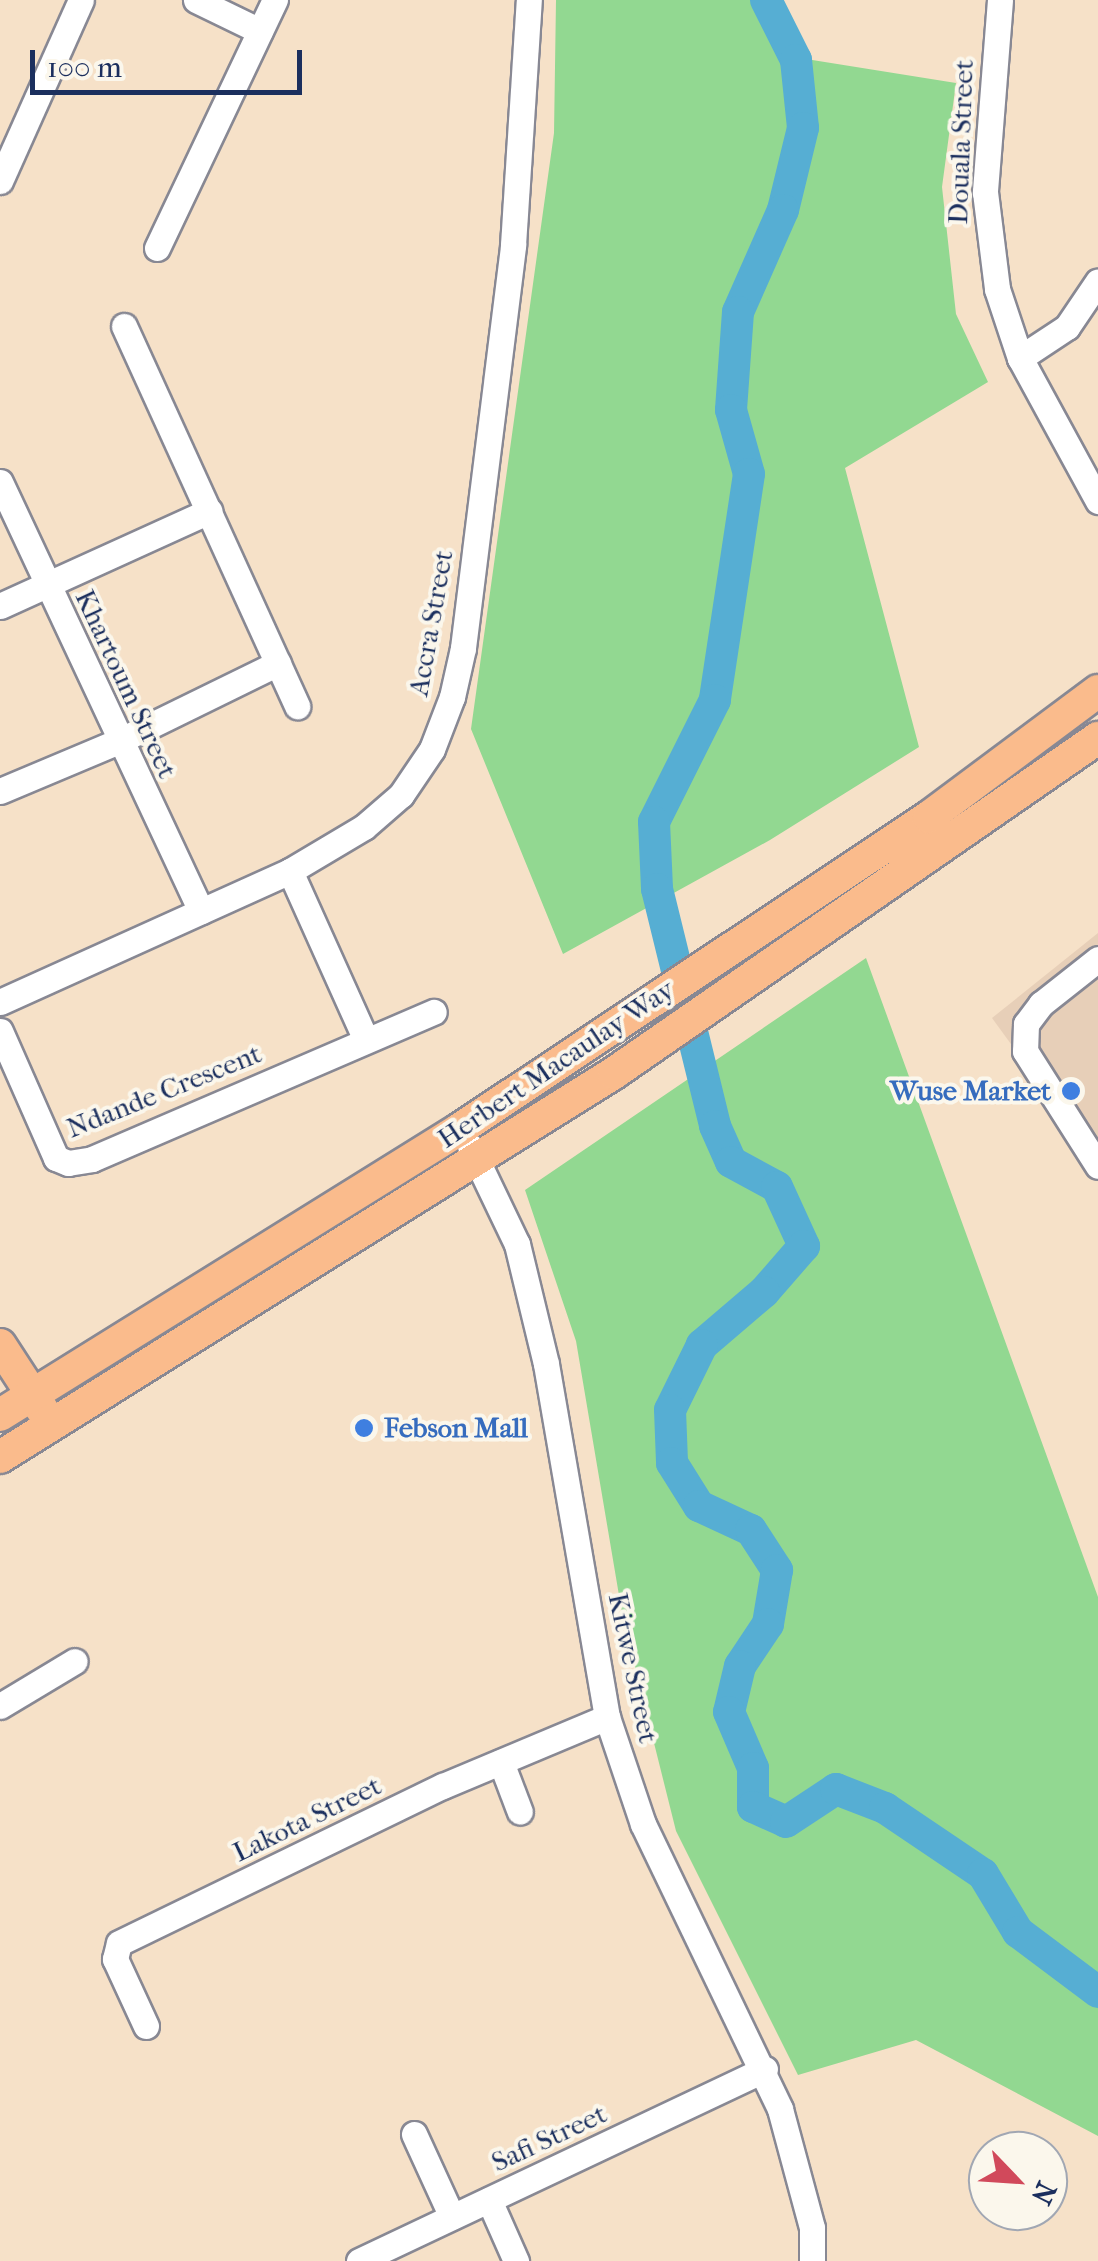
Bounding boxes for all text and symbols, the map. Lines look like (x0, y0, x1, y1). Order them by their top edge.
scale bar (35, 30, 308, 92)
text: 100 m (47, 50, 122, 85)
street label: Douala Street (941, 59, 981, 225)
street label: Accra Street (402, 547, 460, 699)
street label: Khartoum Street (68, 584, 184, 784)
street label: Herbert Macaulay Way (431, 972, 681, 1156)
street label: Ndande Crescent (62, 1037, 266, 1145)
place label: Wuse Market (890, 1074, 1051, 1108)
marker: Wuse Market (1060, 1080, 1082, 1102)
place label: Febson Mall (384, 1411, 528, 1445)
marker: Febson Mall (353, 1417, 375, 1439)
street label: Kitwe Street (601, 1590, 665, 1746)
street label: Lakota Street (227, 1769, 387, 1869)
street label: Safi Street (486, 2097, 612, 2179)
north arrow (968, 2131, 1068, 2231)
text: N (1024, 2176, 1063, 2210)

